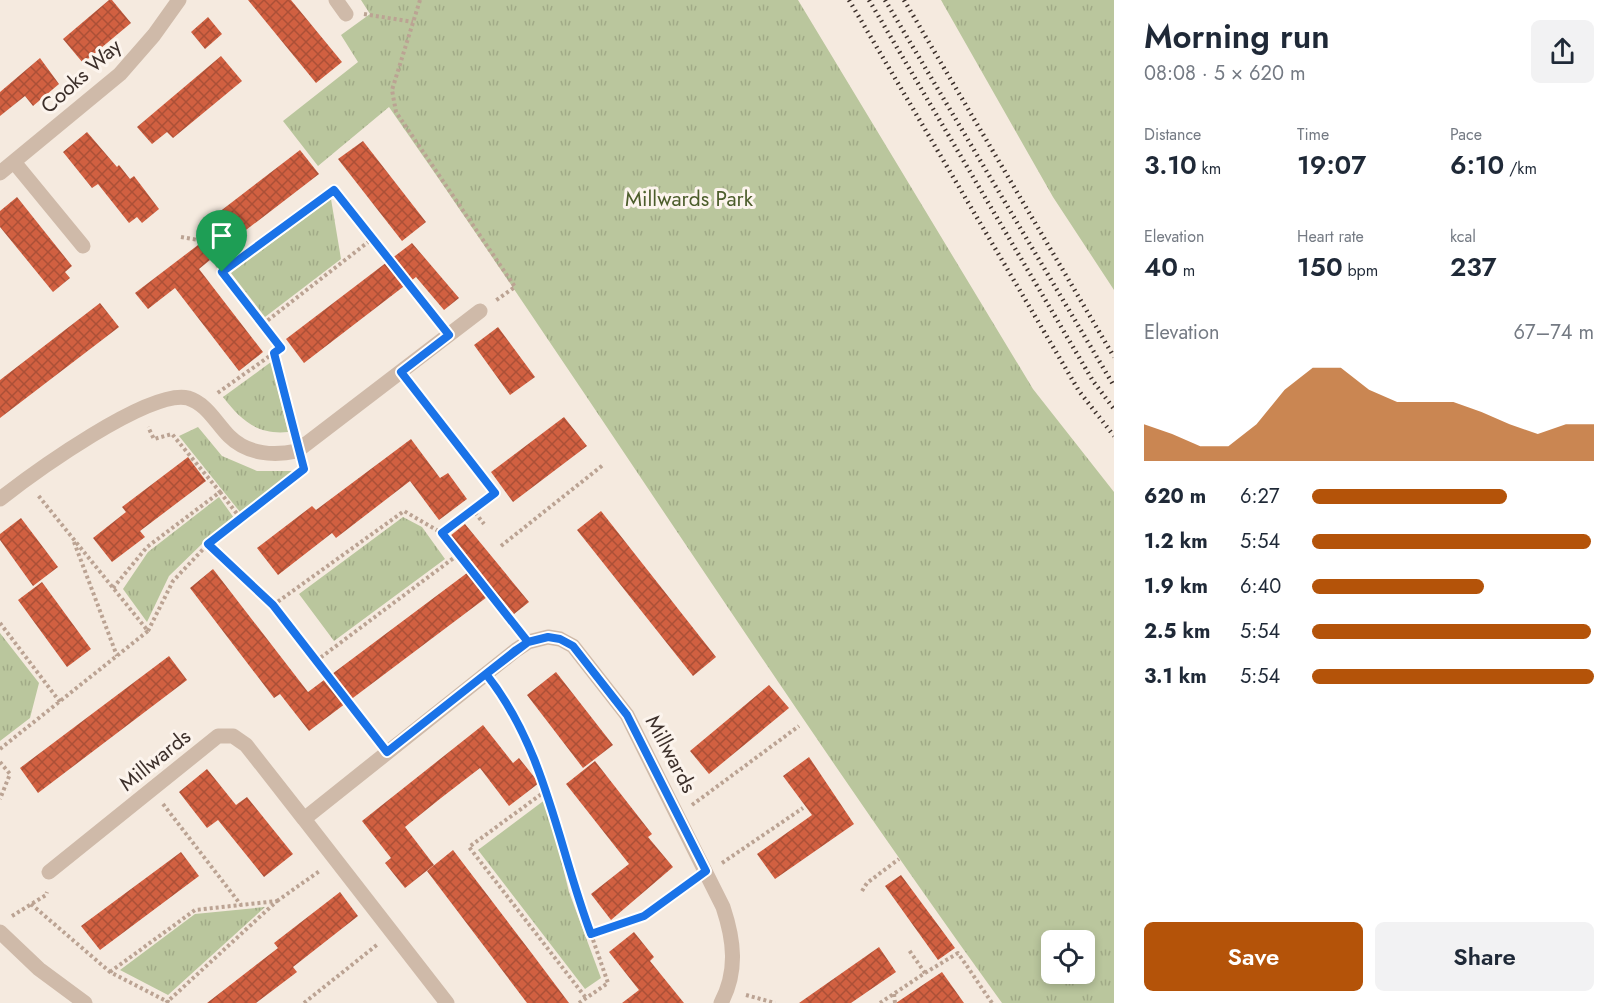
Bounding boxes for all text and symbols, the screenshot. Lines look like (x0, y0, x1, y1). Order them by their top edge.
text: Morning run (1144, 13, 1330, 60)
button: share (1531, 20, 1594, 83)
street label: Cooks Way (34, 31, 128, 120)
text: 08:08 · 5 × 620 m (1144, 59, 1306, 88)
text: Distance (1144, 123, 1201, 146)
text: Time (1297, 123, 1329, 146)
text: Pace (1450, 123, 1482, 146)
text: 3.10 (1144, 146, 1197, 184)
text: 19:07 (1297, 146, 1366, 184)
text: 6:10 (1450, 146, 1504, 184)
text: km (1197, 157, 1221, 180)
text: /km (1504, 157, 1537, 180)
park label: Millwards Park (625, 184, 754, 214)
pin (196, 210, 247, 272)
icon: arrive (205, 219, 238, 252)
text: Elevation (1144, 225, 1204, 248)
text: Heart rate (1297, 225, 1364, 248)
text: kcal (1450, 225, 1476, 248)
text: 40 (1144, 248, 1178, 286)
text: 150 (1297, 248, 1343, 286)
text: 237 (1450, 248, 1497, 286)
text: m (1178, 259, 1195, 282)
text: bpm (1343, 259, 1378, 282)
text: Elevation (1144, 318, 1219, 347)
text: 67–74 m (1513, 318, 1594, 347)
text: 620 m (1144, 482, 1206, 511)
text: 6:27 (1240, 482, 1279, 511)
text: 1.2 km (1144, 527, 1208, 556)
text: 5:54 (1240, 527, 1280, 556)
text: 1.9 km (1144, 572, 1208, 601)
text: 6:40 (1240, 572, 1281, 601)
text: 2.5 km (1144, 617, 1210, 646)
text: 5:54 (1240, 617, 1280, 646)
text: 3.1 km (1144, 662, 1207, 691)
text: 5:54 (1240, 662, 1280, 691)
street label: Millwards (638, 710, 704, 798)
street label: Millwards (113, 722, 197, 798)
button: Save (1144, 922, 1363, 991)
button: Share (1375, 922, 1594, 991)
map controls (1041, 930, 1095, 984)
button: locate (1041, 930, 1095, 984)

